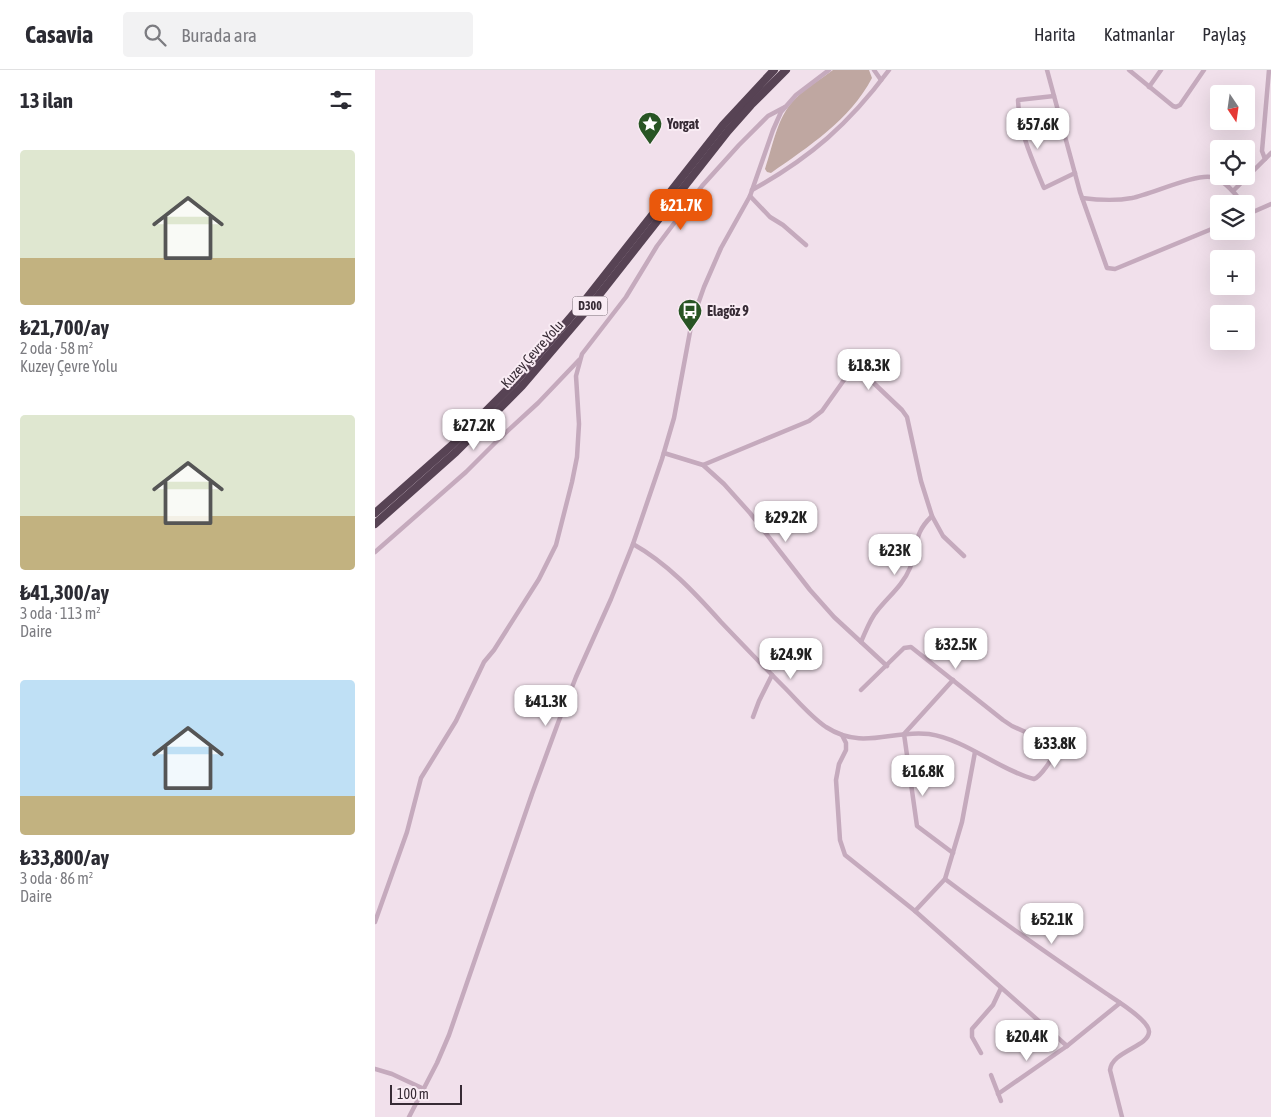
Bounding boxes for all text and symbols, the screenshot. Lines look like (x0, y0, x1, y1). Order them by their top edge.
search box (123, 12, 473, 57)
text: Casavia (25, 21, 93, 48)
icon: search (141, 21, 169, 49)
text: Burada ara (181, 24, 257, 46)
text: Harita (1034, 24, 1076, 45)
text: Katmanlar (1104, 24, 1174, 45)
text: Paylaş (1202, 24, 1246, 45)
north arrow (1210, 85, 1255, 130)
map controls (1210, 85, 1255, 350)
icon: filters (327, 86, 355, 114)
text: 13 ilan (20, 88, 73, 112)
pin: ₺57.6K (997, 108, 1079, 150)
place icon: Yorgat (637, 111, 663, 145)
text: ₺57.6K (1017, 115, 1059, 133)
place label: Yorgat (666, 116, 699, 132)
button: locate (1210, 140, 1255, 185)
icon: home (143, 183, 233, 273)
pin: ₺21.7K (640, 189, 722, 231)
button: layers (1210, 195, 1255, 240)
text: ₺21.7K (660, 196, 702, 214)
button: + (1210, 250, 1255, 295)
road number: D300 (573, 297, 607, 316)
bus stop icon: Elagöz 9 (677, 298, 703, 332)
place label: Elagöz 9 (707, 303, 749, 319)
button: − (1210, 305, 1255, 350)
text: ₺21,700/ay (20, 315, 109, 339)
street label: Kuzey Çevre Yolu (497, 317, 567, 391)
text: 2 oda · 58 m² (20, 339, 93, 357)
pin: ₺18.3K (828, 348, 910, 391)
text: ₺18.3K (848, 356, 890, 374)
text: Kuzey Çevre Yolu (20, 357, 118, 375)
pin: ₺27.2K (433, 408, 515, 451)
text: ₺27.2K (453, 416, 495, 434)
icon: home (143, 448, 233, 538)
pin: ₺29.2K (745, 500, 827, 543)
text: ₺29.2K (765, 508, 807, 526)
pin: ₺23K (865, 534, 925, 576)
text: ₺23K (880, 541, 910, 559)
text: ₺41,300/ay (20, 580, 109, 604)
text: 3 oda · 113 m² (20, 604, 101, 622)
text: Daire (20, 622, 52, 640)
pin: ₺32.5K (915, 628, 997, 670)
text: ₺32.5K (935, 635, 977, 653)
pin: ₺24.9K (750, 638, 832, 680)
text: ₺24.9K (770, 645, 812, 663)
pin: ₺41.3K (505, 684, 587, 727)
text: ₺41.3K (525, 692, 567, 710)
icon: home (143, 713, 233, 803)
pin: ₺33.8K (1014, 726, 1096, 769)
text: ₺33.8K (1034, 734, 1076, 752)
pin: ₺16.8K (882, 754, 964, 797)
text: ₺16.8K (902, 762, 944, 780)
text: ₺33,800/ay (20, 845, 109, 869)
text: 3 oda · 86 m² (20, 869, 93, 887)
text: Daire (20, 887, 52, 905)
pin: ₺52.1K (1011, 902, 1093, 945)
text: ₺52.1K (1031, 910, 1073, 928)
pin: ₺20.4K (986, 1020, 1068, 1062)
text: ₺20.4K (1006, 1027, 1048, 1045)
scale bar (390, 1082, 463, 1105)
text: 100 m (397, 1086, 429, 1102)

